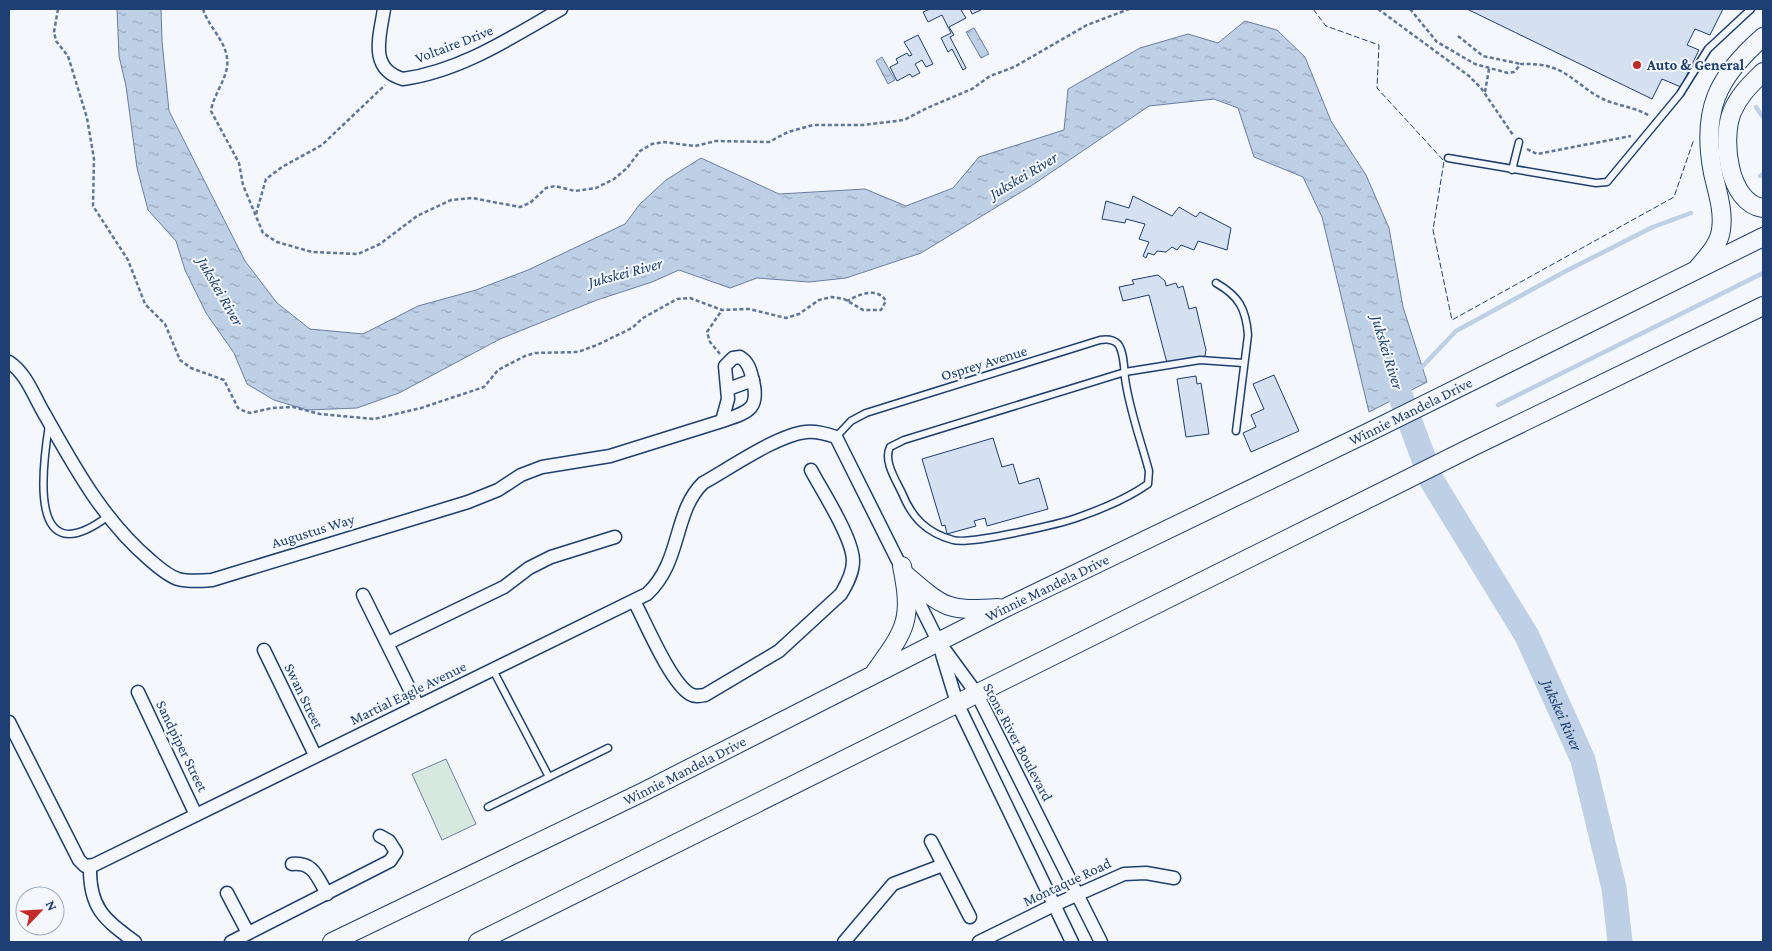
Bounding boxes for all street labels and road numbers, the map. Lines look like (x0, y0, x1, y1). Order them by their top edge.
street label: Voltaire Drive (413, 22, 496, 66)
street label: Osprey Avenue (939, 342, 1030, 385)
street label: Winnie Mandela Drive (1346, 374, 1475, 449)
street label: Augustus Way (270, 511, 357, 552)
street label: Winnie Mandela Drive (983, 551, 1112, 625)
street label: Martial Eagle Avenue (347, 658, 469, 729)
street label: Swan Street (281, 661, 327, 732)
street label: Stone River Boulevard (980, 680, 1056, 804)
street label: Sandpiper Street (152, 698, 211, 796)
street label: Winnie Mandela Drive (621, 733, 749, 808)
street label: Montaque Road (1020, 855, 1114, 910)

